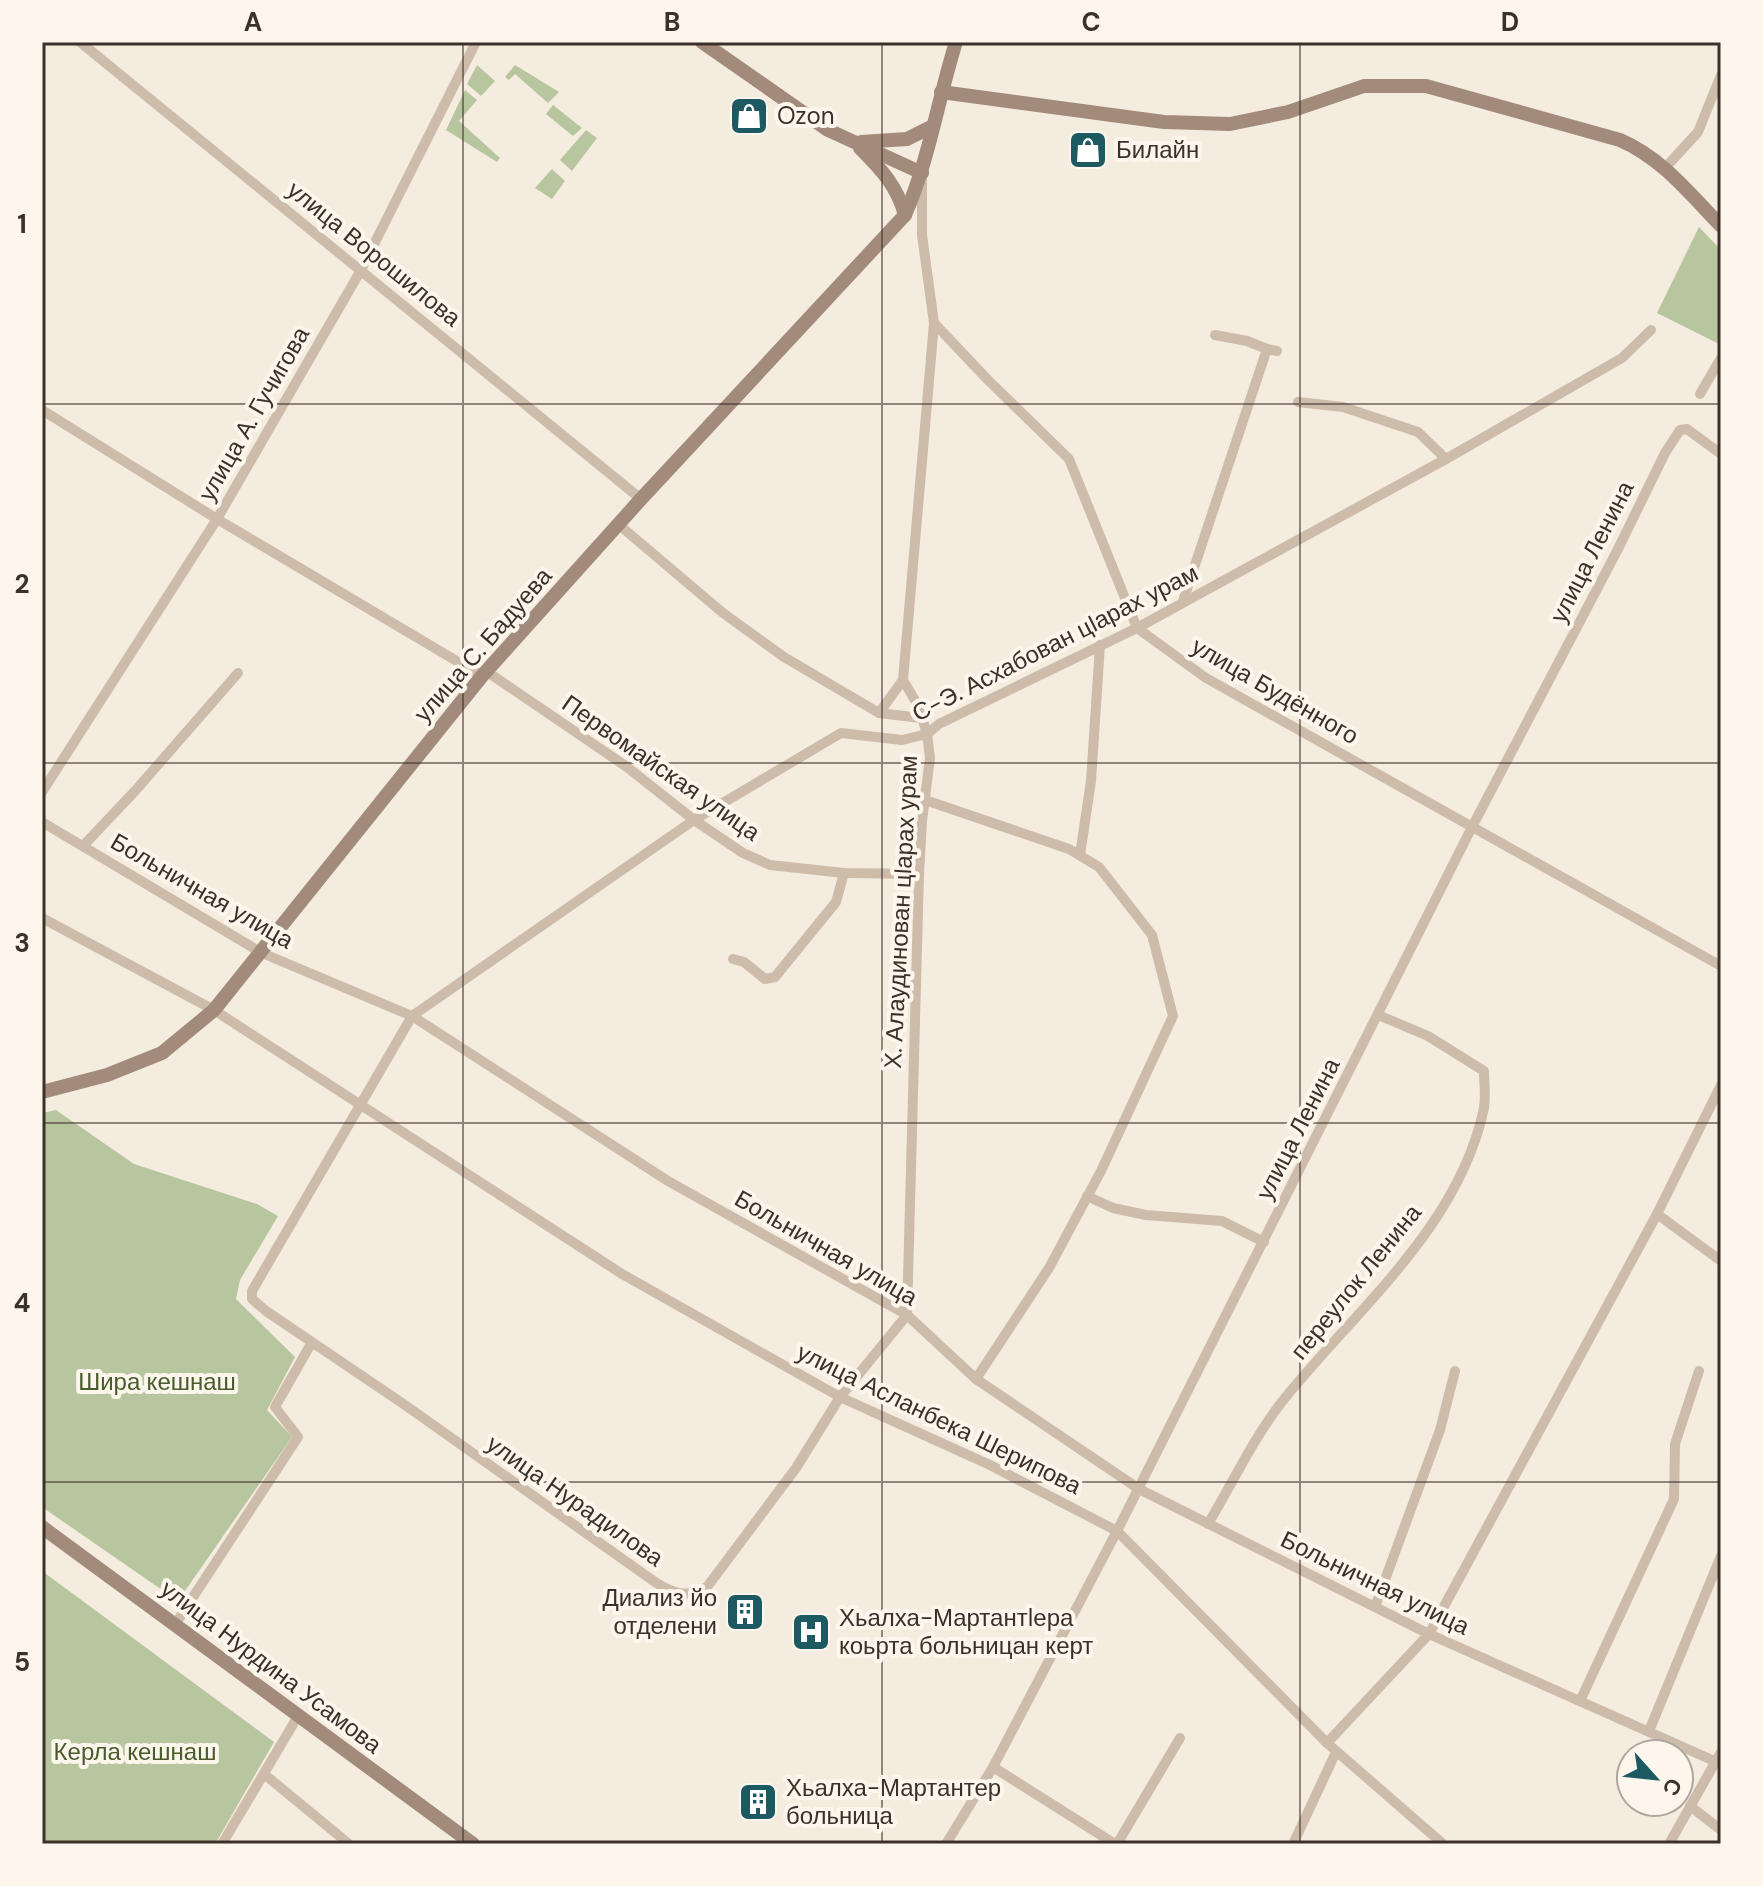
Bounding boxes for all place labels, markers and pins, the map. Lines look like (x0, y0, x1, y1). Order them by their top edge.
shop icon: Ozon (728, 95, 770, 137)
place label: Ozon (777, 100, 835, 131)
shop icon: Билайн (1067, 129, 1109, 171)
place label: Билайн (1116, 134, 1199, 165)
place label: Диализ йо отделени (602, 1582, 717, 1641)
building icon: Диализ йо отделени (724, 1591, 766, 1633)
place label: Хьалха-МартантIера коьрта больницан керт (839, 1602, 1093, 1661)
hospital icon: Хьалха-МартантIера коьрта больницан керт (790, 1611, 832, 1653)
place label: Хьалха-Мартантер больница (786, 1772, 1001, 1831)
building icon: Хьалха-Мартантер больница (737, 1781, 779, 1823)

